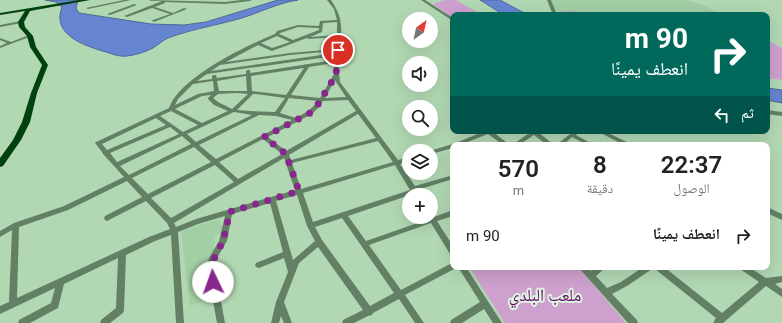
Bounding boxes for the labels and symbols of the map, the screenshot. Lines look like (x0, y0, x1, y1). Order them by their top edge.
north arrow (402, 12, 438, 48)
pin (321, 33, 355, 67)
position arrow (192, 261, 234, 303)
park label: ملعب البلدي (509, 285, 581, 309)

